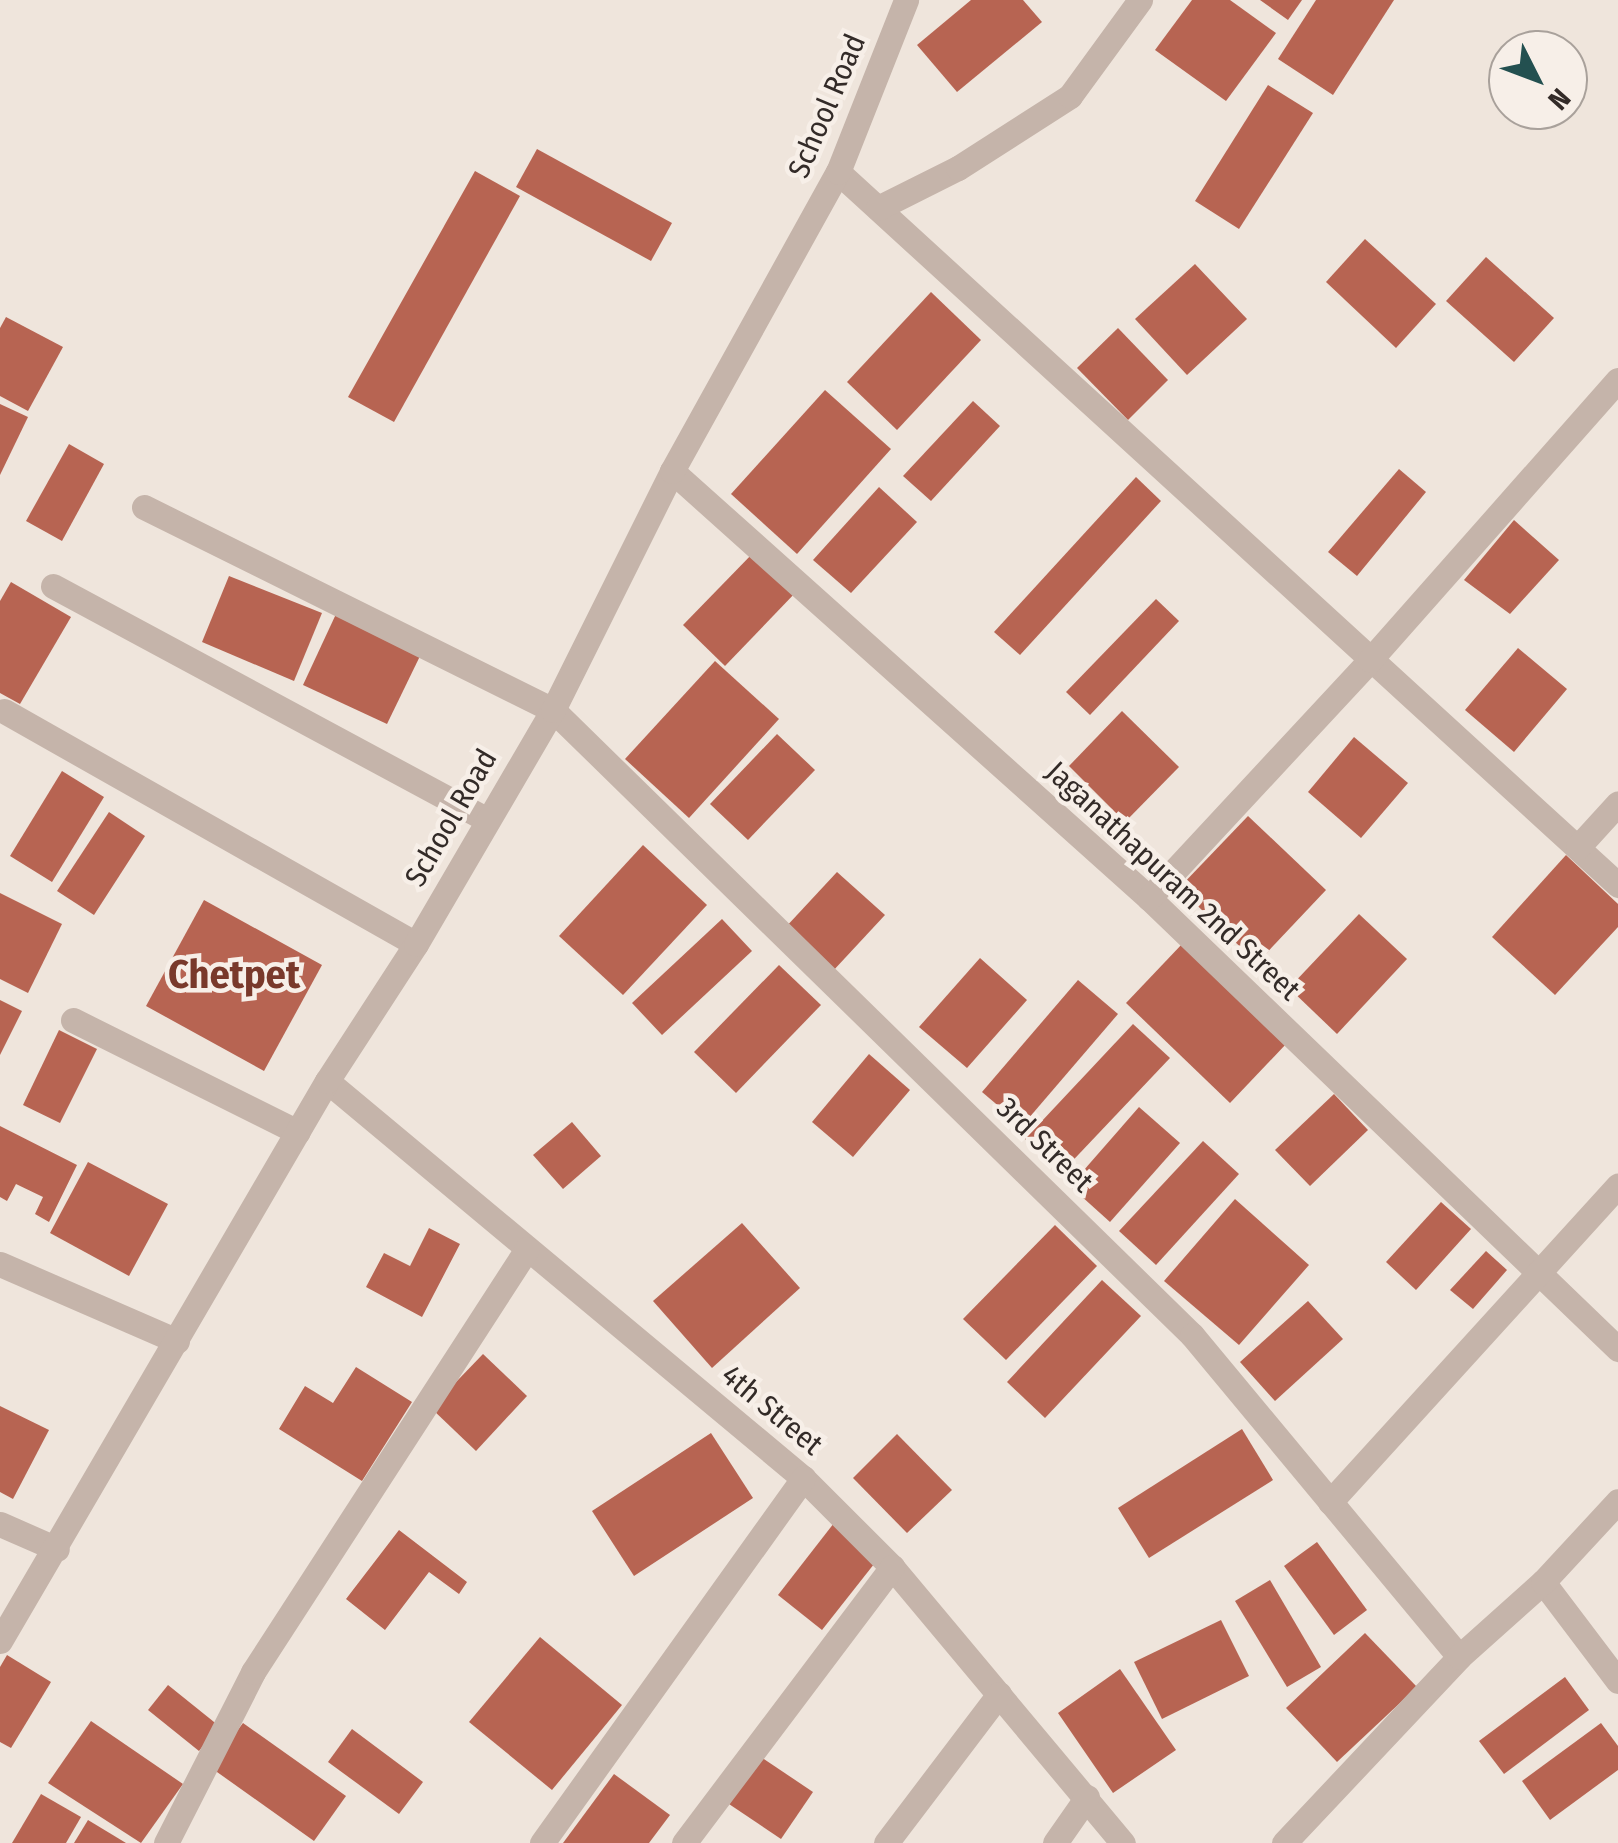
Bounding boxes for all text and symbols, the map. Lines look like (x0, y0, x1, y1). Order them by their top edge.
street label: School Road (781, 29, 873, 183)
north arrow (1488, 30, 1588, 130)
text: N (1541, 82, 1577, 116)
street label: School Road (397, 743, 505, 893)
street label: Jaganathapuram 2nd Street (1039, 754, 1307, 1008)
district label: Chetpet (168, 951, 300, 999)
street label: 3rd Street (989, 1090, 1101, 1200)
street label: 4th Street (714, 1357, 830, 1463)

